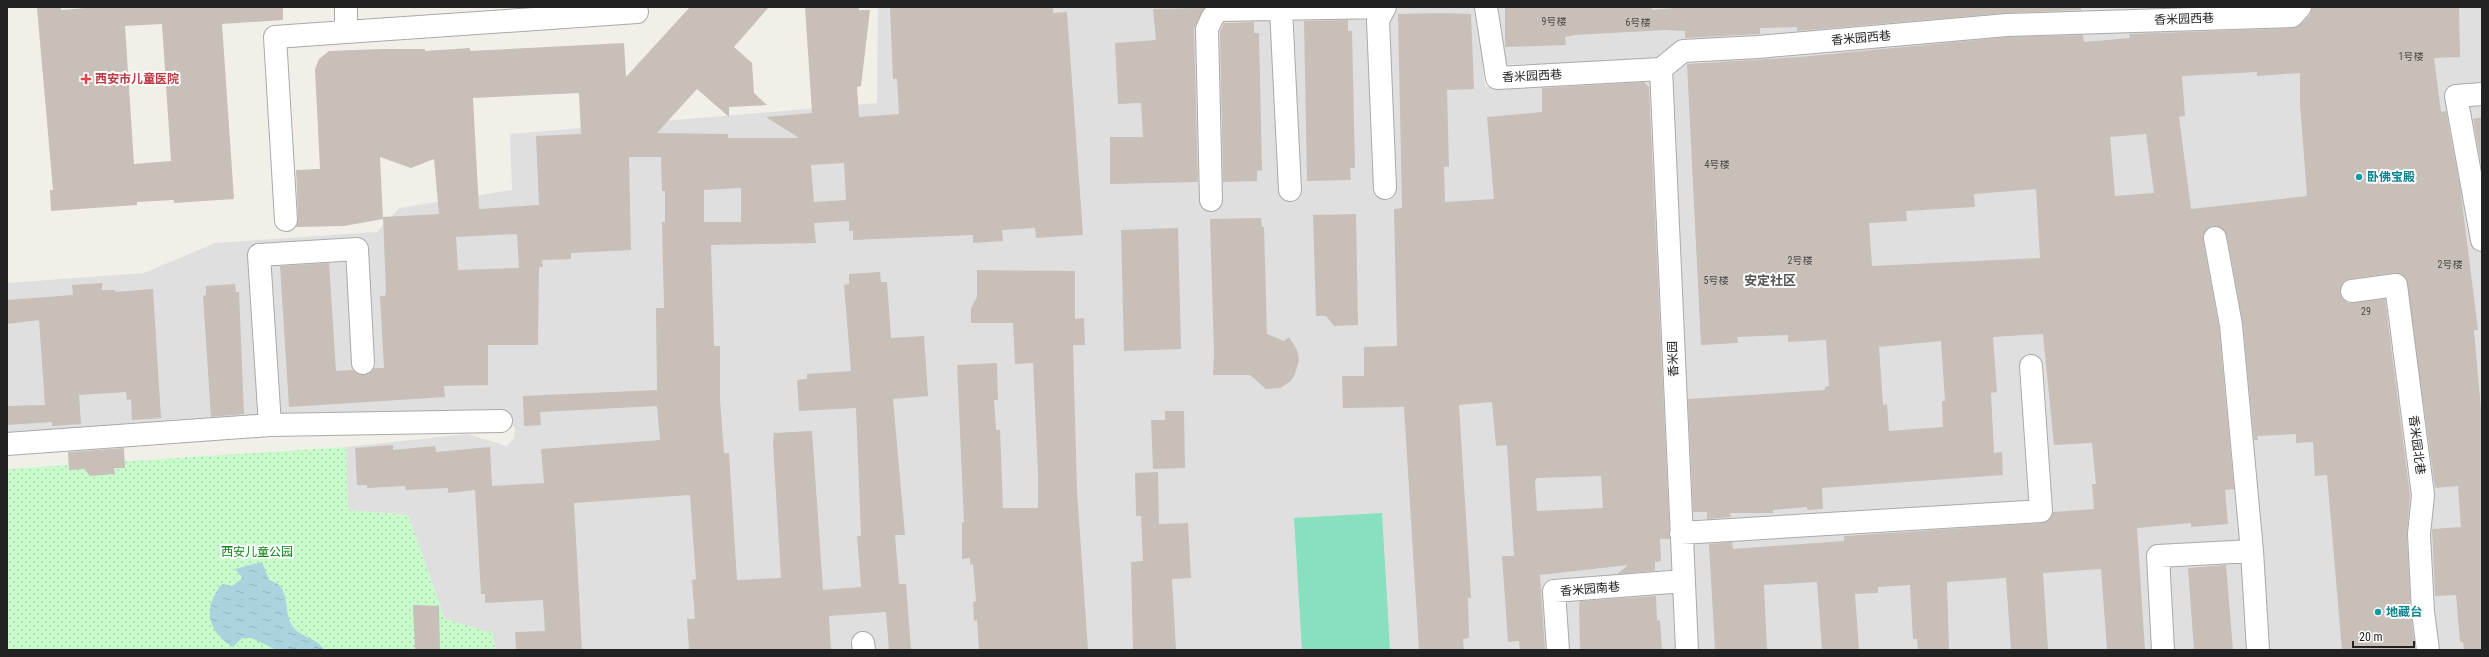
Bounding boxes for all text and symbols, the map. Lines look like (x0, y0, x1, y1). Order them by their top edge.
street label: 香米园西巷 (2154, 11, 2214, 27)
house number: 9号楼 (1542, 16, 1566, 27)
house number: 6号楼 (1626, 17, 1650, 28)
street label: 香米园西巷 (1830, 28, 1892, 48)
house number: 1号楼 (2399, 51, 2423, 62)
street label: 香米园西巷 (1502, 67, 1562, 85)
place label: 西安市儿童医院 (95, 72, 179, 86)
marker: 西安市儿童医院 (80, 73, 92, 85)
house number: 4号楼 (1705, 159, 1729, 170)
place label: 卧佛宝殿 (2367, 170, 2415, 184)
marker: 卧佛宝殿 (2354, 172, 2364, 182)
house number: 2号楼 (1788, 255, 1812, 266)
house number: 2号楼 (2438, 259, 2462, 270)
district label: 安定社区 (1744, 273, 1796, 288)
house number: 5号楼 (1704, 275, 1728, 286)
house number: 29 (2361, 306, 2371, 317)
street label: 香米园 (1665, 341, 1681, 377)
street label: 香米园北巷 (2406, 414, 2428, 476)
park label: 西安儿童公园 (221, 545, 293, 559)
street label: 香米园南巷 (1559, 579, 1621, 599)
place label: 地藏台 (2386, 605, 2422, 619)
marker: 地藏台 (2373, 607, 2383, 617)
scale bar (2353, 623, 2414, 649)
text: 20 m (2359, 630, 2383, 644)

